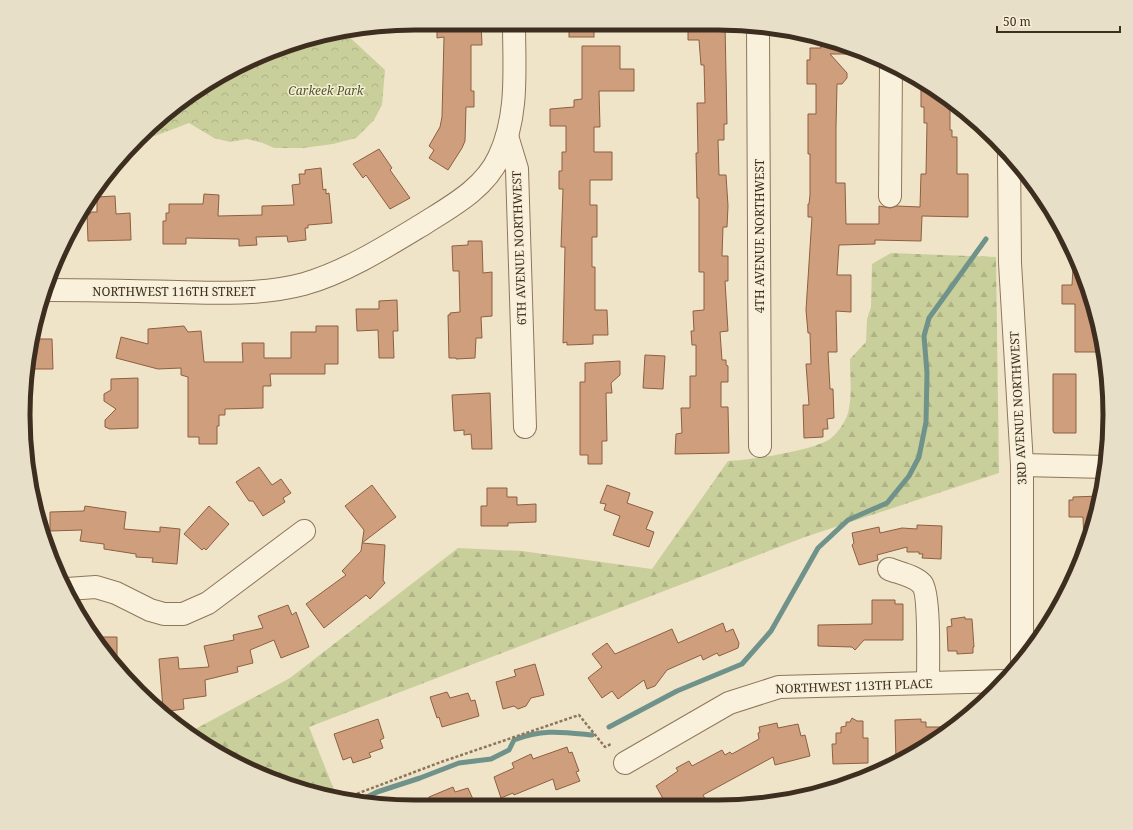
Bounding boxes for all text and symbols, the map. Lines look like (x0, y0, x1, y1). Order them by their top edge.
scale bar (997, 8, 1120, 34)
text: 50 m (1003, 13, 1031, 30)
park label: Carkeek Park (288, 82, 365, 99)
street label: 4TH AVENUE NORTHWEST (751, 158, 768, 313)
street label: 6TH AVENUE NORTHWEST (508, 170, 530, 325)
street label: NORTHWEST 116TH STREET (92, 283, 256, 300)
street label: 3RD AVENUE NORTHWEST (1005, 330, 1031, 485)
street label: NORTHWEST 113TH PLACE (775, 675, 933, 697)

